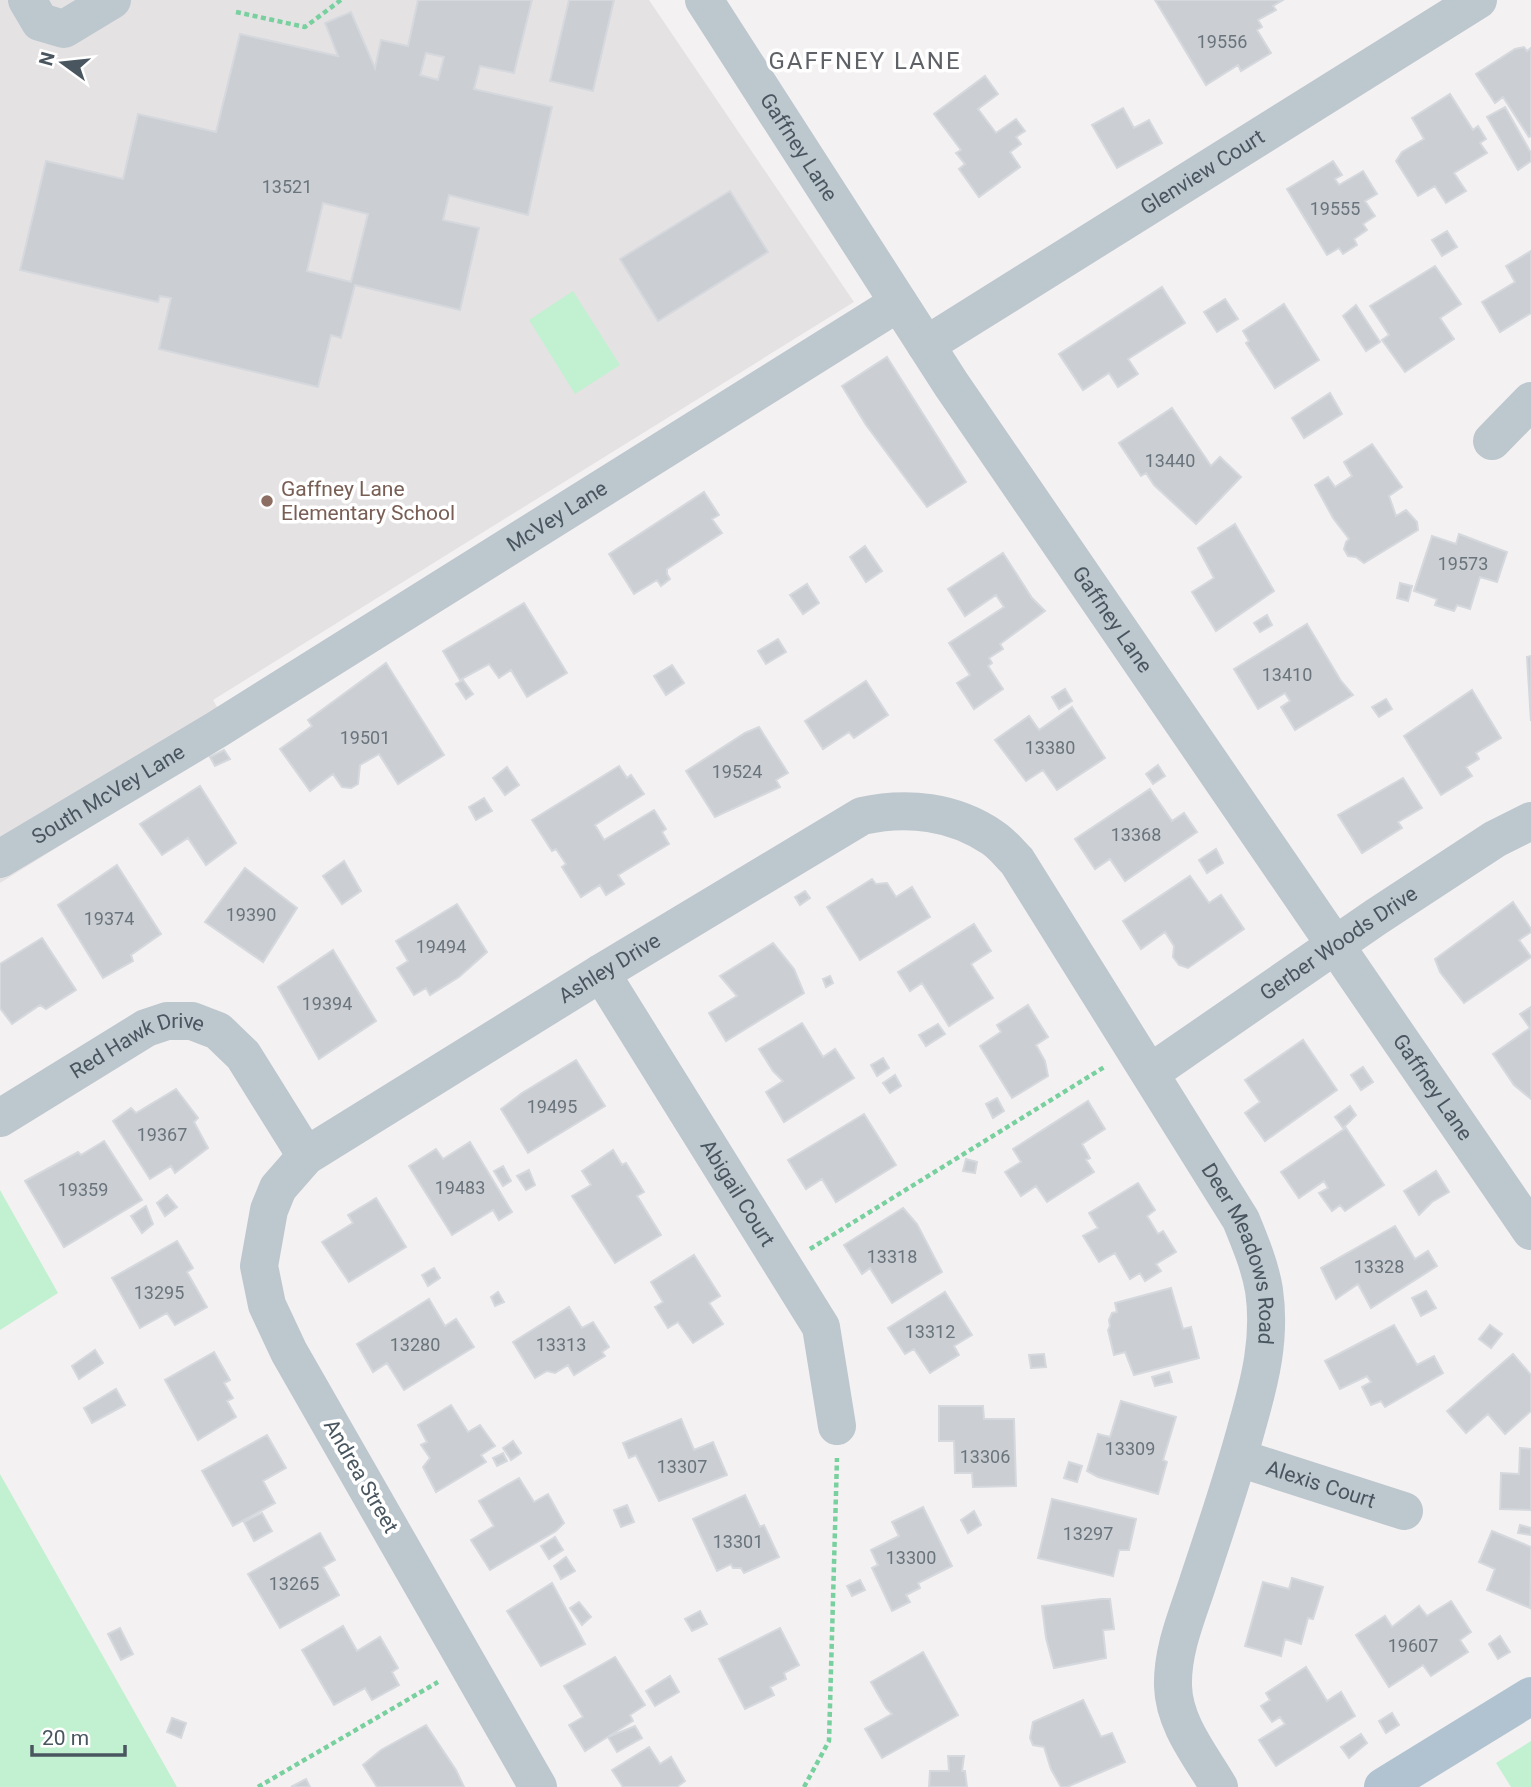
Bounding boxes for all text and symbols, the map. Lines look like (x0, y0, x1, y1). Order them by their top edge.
north arrow (28, 28, 98, 98)
house number: 19556 (1197, 31, 1247, 52)
district label: GAFFNEY LANE (768, 47, 962, 75)
text: N (34, 49, 60, 68)
street label: Gaffney Lane (755, 89, 842, 206)
street label: Glenview Court (1136, 125, 1269, 220)
house number: 13521 (262, 176, 312, 197)
house number: 19555 (1310, 198, 1360, 219)
house number: 13440 (1145, 450, 1195, 471)
street label: McVey Lane (502, 476, 612, 557)
place label: Gaffney Lane Elementary School (281, 477, 455, 525)
marker: Gaffney Lane Elementary School (259, 493, 275, 509)
house number: 19573 (1438, 553, 1488, 574)
street label: Gaffney Lane (1067, 562, 1157, 677)
house number: 13410 (1262, 664, 1312, 685)
house number: 19501 (340, 727, 390, 748)
house number: 13380 (1025, 737, 1075, 758)
street label: South McVey Lane (27, 740, 189, 849)
house number: 19524 (712, 761, 762, 782)
house number: 13368 (1111, 824, 1161, 845)
street label: Gerber Woods Drive (1255, 881, 1422, 1005)
house number: 19390 (226, 904, 276, 925)
house number: 19374 (84, 908, 134, 929)
street label: Ashley Drive (554, 928, 665, 1008)
house number: 19494 (416, 936, 466, 957)
house number: 19394 (302, 993, 352, 1014)
street label: Red Hawk Drive (66, 1008, 208, 1084)
street label: Gaffney Lane (1388, 1030, 1477, 1145)
house number: 19495 (527, 1096, 577, 1117)
house number: 19367 (137, 1124, 187, 1145)
street label: Abigail Court (696, 1135, 780, 1251)
street label: Deer Meadows Road (1197, 1159, 1278, 1346)
house number: 19483 (435, 1177, 485, 1198)
house number: 19359 (58, 1179, 108, 1200)
house number: 13318 (867, 1246, 917, 1267)
house number: 13328 (1354, 1256, 1404, 1277)
house number: 13295 (134, 1282, 184, 1303)
house number: 13312 (905, 1321, 955, 1342)
house number: 13280 (390, 1334, 440, 1355)
house number: 13313 (536, 1334, 586, 1355)
street label: Andrea Street (319, 1415, 403, 1537)
house number: 13309 (1105, 1438, 1155, 1459)
house number: 13306 (960, 1446, 1010, 1467)
house number: 13307 (657, 1456, 707, 1477)
street label: Alexis Court (1263, 1456, 1379, 1513)
house number: 13297 (1063, 1523, 1113, 1544)
house number: 13301 (713, 1531, 763, 1552)
house number: 13300 (886, 1547, 936, 1568)
house number: 13265 (269, 1573, 319, 1594)
house number: 19607 (1388, 1635, 1438, 1656)
scale bar (32, 1714, 124, 1758)
text: 20 m (42, 1726, 89, 1750)

